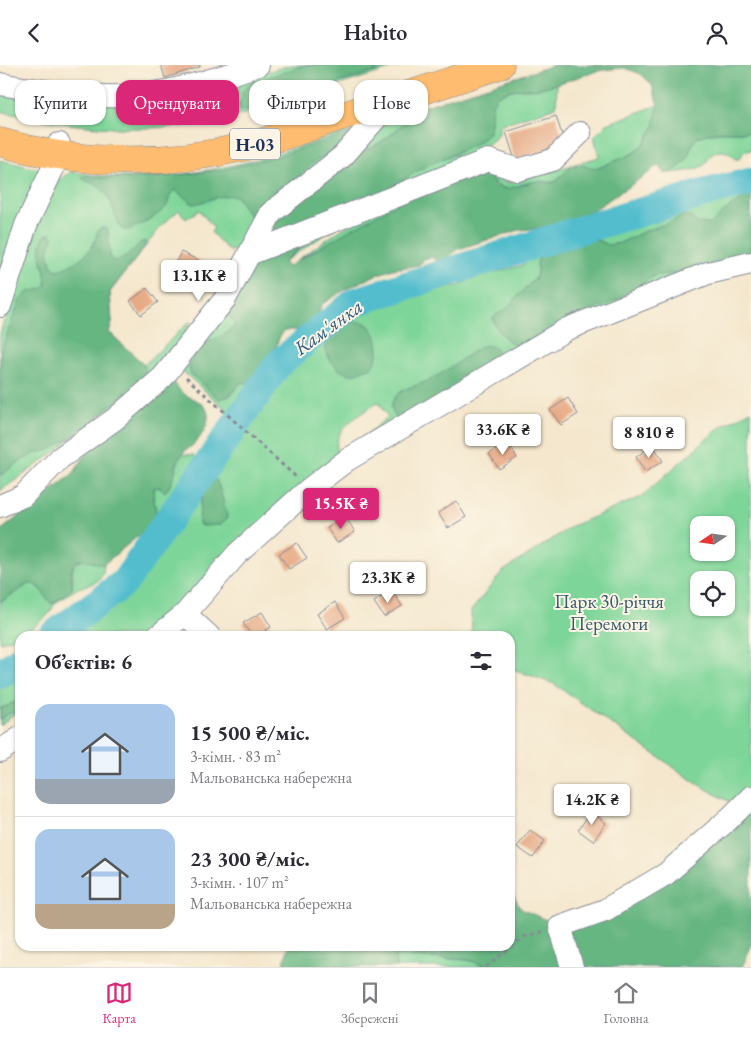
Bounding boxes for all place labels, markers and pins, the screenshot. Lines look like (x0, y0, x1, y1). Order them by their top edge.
pin: 13.1K ₴ (153, 259, 245, 302)
pin: 33.6K ₴ (457, 413, 549, 456)
pin: 8 810 ₴ (603, 417, 695, 459)
pin: 15.5K ₴ (295, 487, 387, 530)
pin: 23.3K ₴ (342, 561, 434, 604)
pin: 14.2K ₴ (546, 783, 638, 826)

